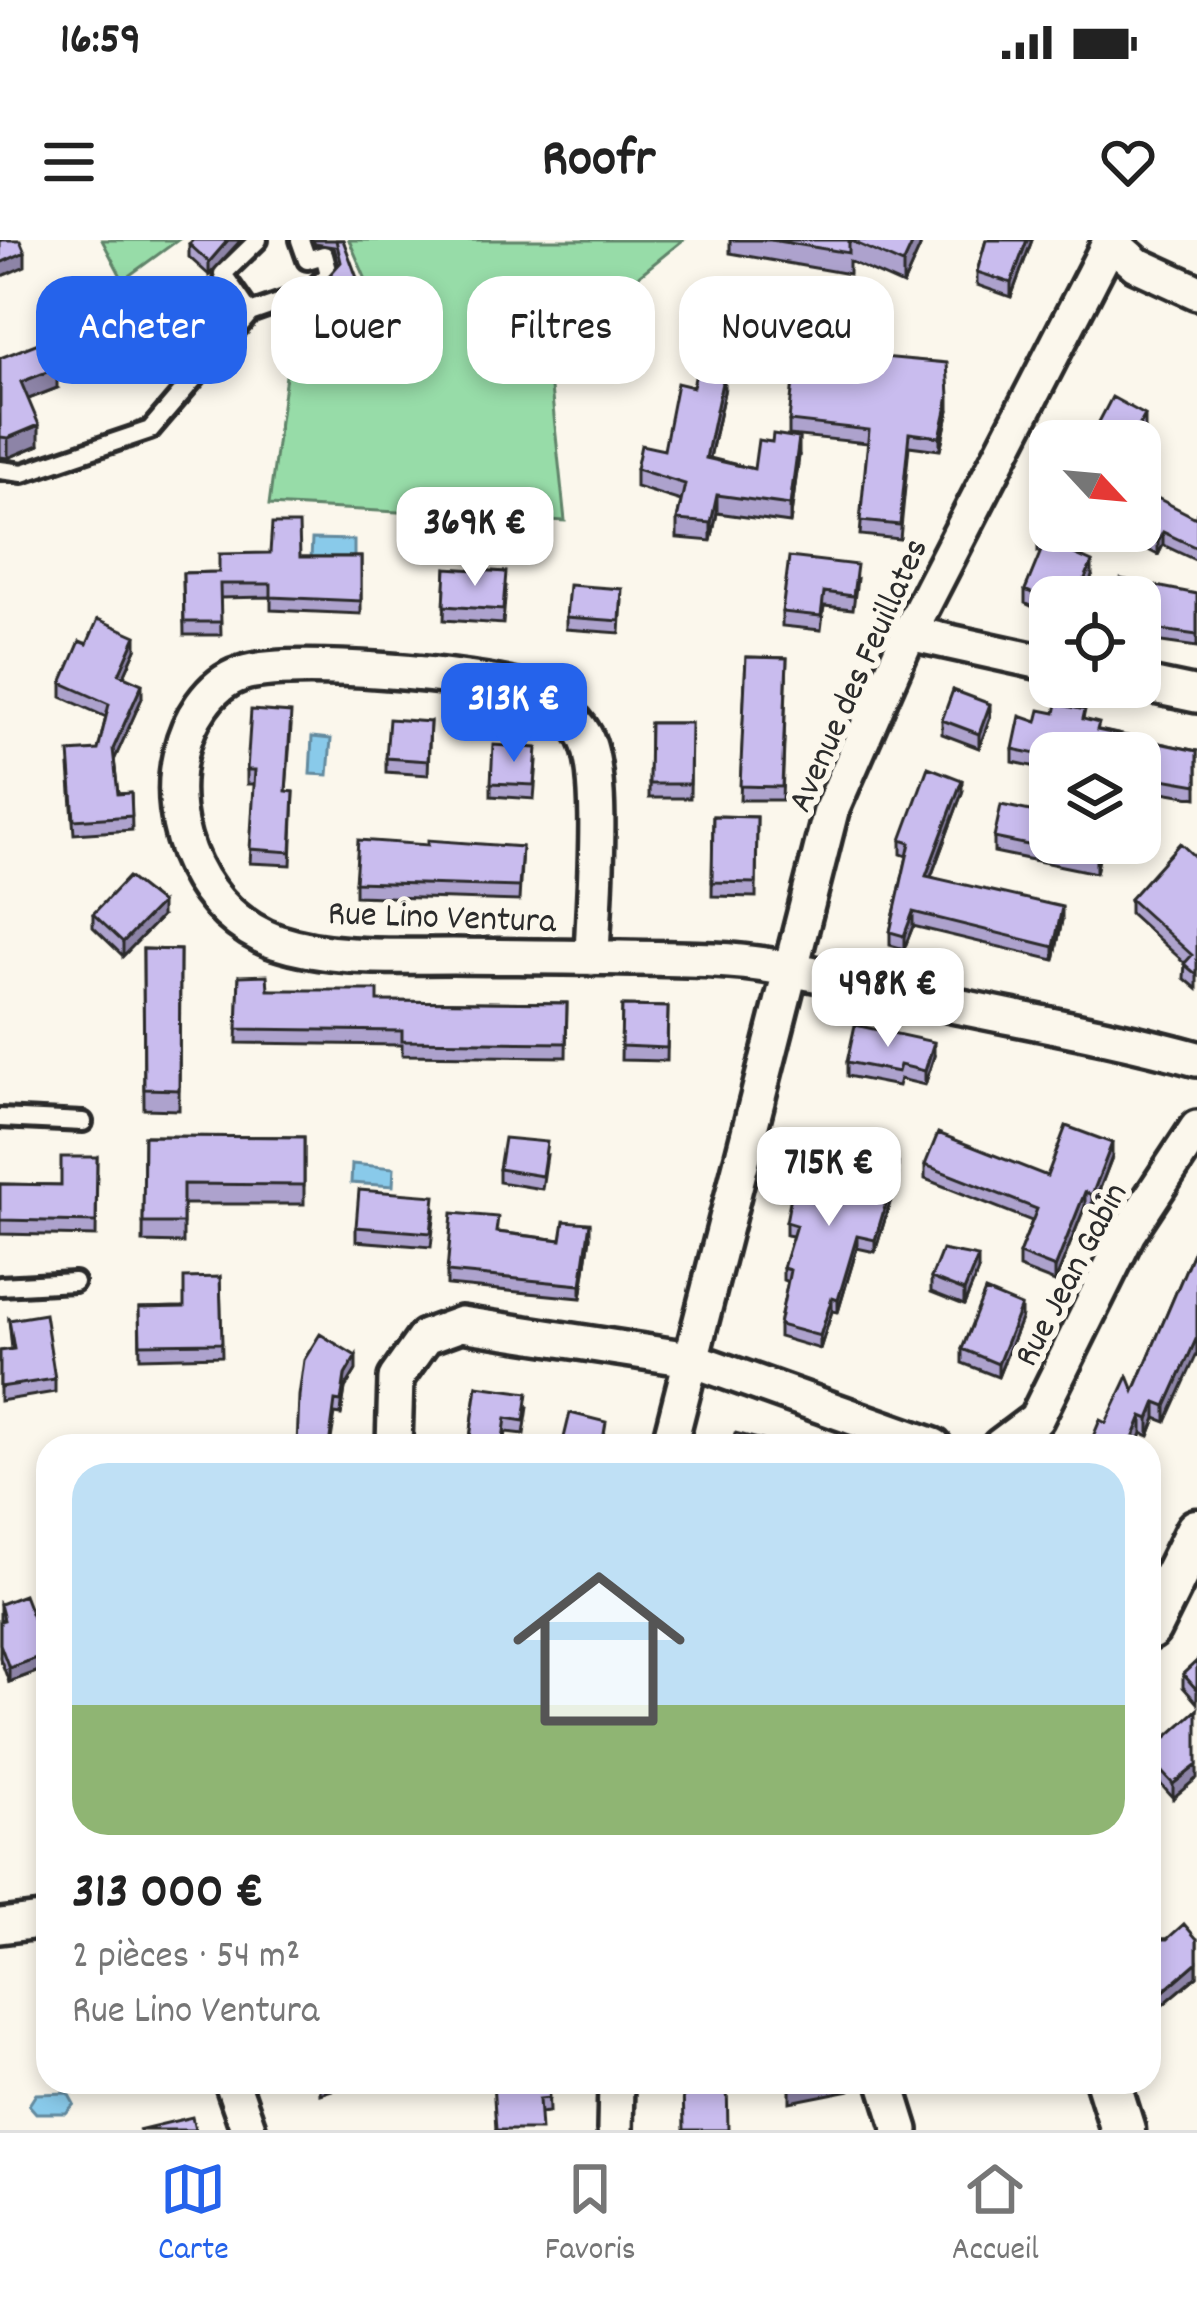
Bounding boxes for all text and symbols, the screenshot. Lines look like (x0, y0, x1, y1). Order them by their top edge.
text: 16:59 (60, 10, 141, 74)
text: Roofr (542, 124, 655, 201)
icon: menu (36, 129, 102, 195)
icon: heart (1095, 129, 1161, 195)
chip: Acheter (36, 276, 247, 384)
chip: Louer (271, 276, 443, 384)
chip: Filtres (467, 276, 655, 384)
chip: Nouveau (679, 276, 894, 384)
north arrow (1029, 420, 1161, 552)
map controls (1029, 420, 1161, 864)
pin: 369K € (377, 487, 573, 589)
text: 369K € (424, 498, 527, 553)
street label: Avenue des Feuillates (777, 531, 944, 822)
button: locate (1029, 576, 1161, 708)
pin: 313K € (416, 663, 612, 765)
text: 313K € (468, 674, 560, 729)
button: layers (1029, 732, 1161, 864)
street label: Rue Lino Ventura (327, 890, 558, 950)
pin: 498K € (790, 948, 986, 1050)
text: 498K € (839, 959, 937, 1014)
pin: 715K € (731, 1127, 927, 1229)
text: 715K € (784, 1138, 874, 1193)
street label: Rue Jean Gabin (1003, 1175, 1144, 1377)
icon: home (491, 1541, 707, 1757)
text: 313 000 € (72, 1859, 264, 1931)
text: 2 pièces · 54 m² (72, 1931, 300, 1986)
text: Rue Lino Ventura (72, 1986, 319, 2041)
tab: Carte (158, 2156, 229, 2275)
tab: Favoris (545, 2156, 636, 2275)
tab: Accueil (952, 2156, 1039, 2275)

